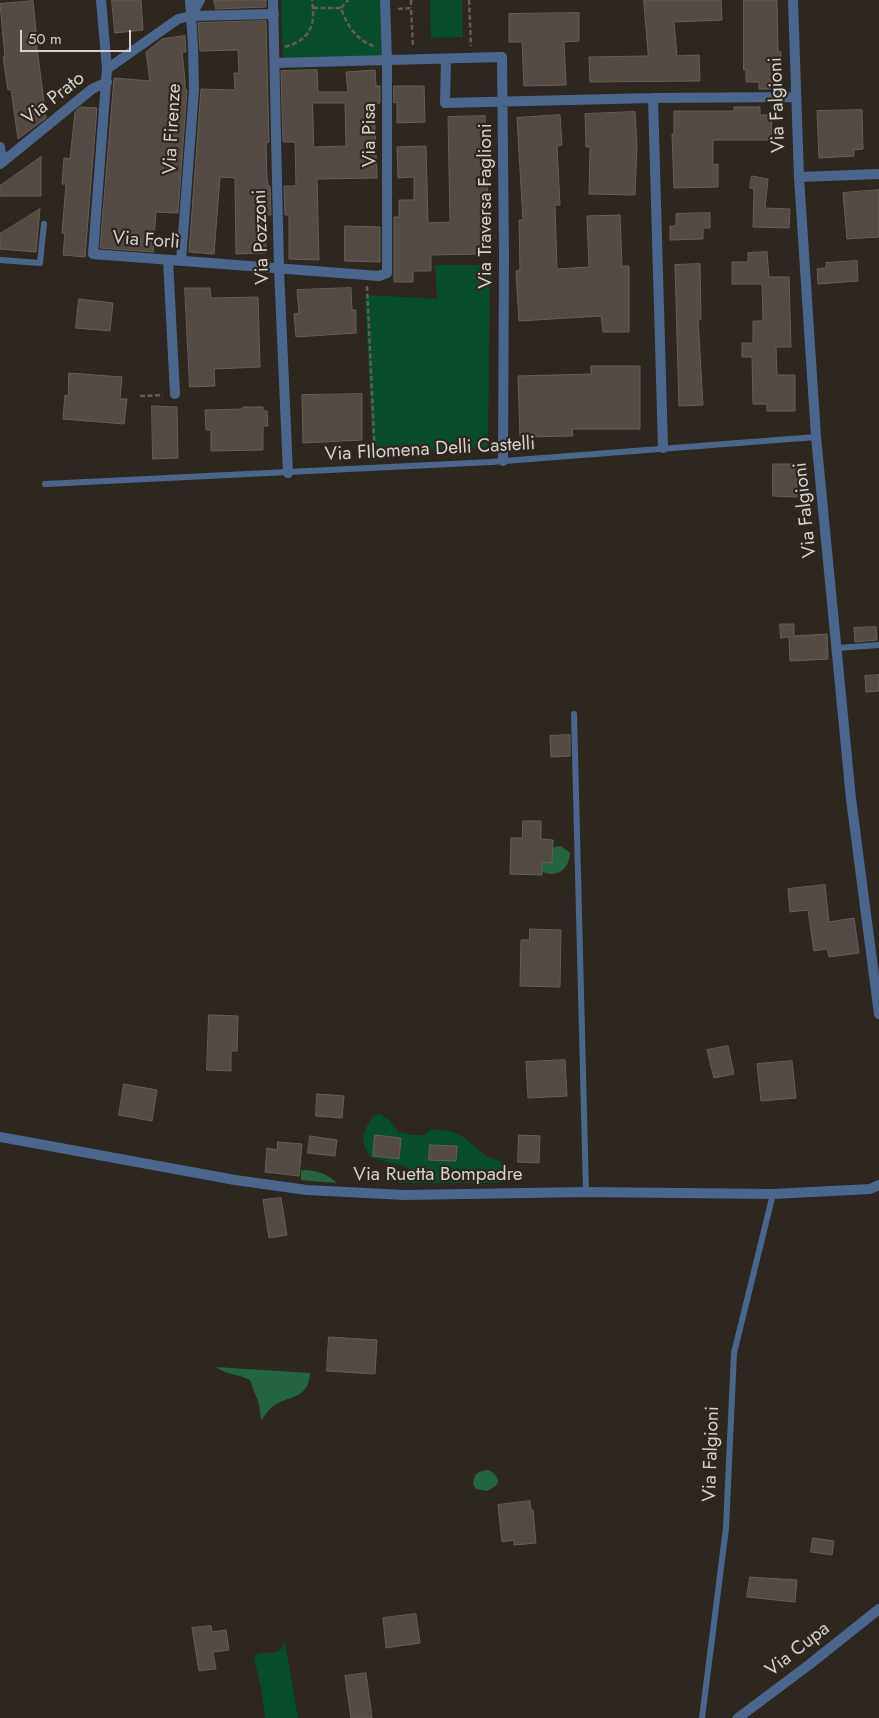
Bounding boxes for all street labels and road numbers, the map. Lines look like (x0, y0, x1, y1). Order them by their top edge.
street label: Via Falgioni (765, 57, 791, 153)
street label: Via Prato (18, 68, 90, 130)
street label: Via Firenze (159, 83, 187, 175)
street label: Via Pisa (359, 103, 381, 167)
street label: Via Traversa Faglioni (475, 123, 497, 289)
street label: Via Pozzoni (249, 189, 275, 285)
street label: Via Forlì (112, 227, 180, 255)
street label: Via FIlomena Delli Castelli (324, 433, 536, 467)
street label: Via Falgioni (790, 461, 822, 559)
street label: Via Ruetta Bompadre (353, 1164, 523, 1186)
street label: Via Falgioni (699, 1406, 725, 1502)
street label: Via Cupa (761, 1618, 835, 1682)

